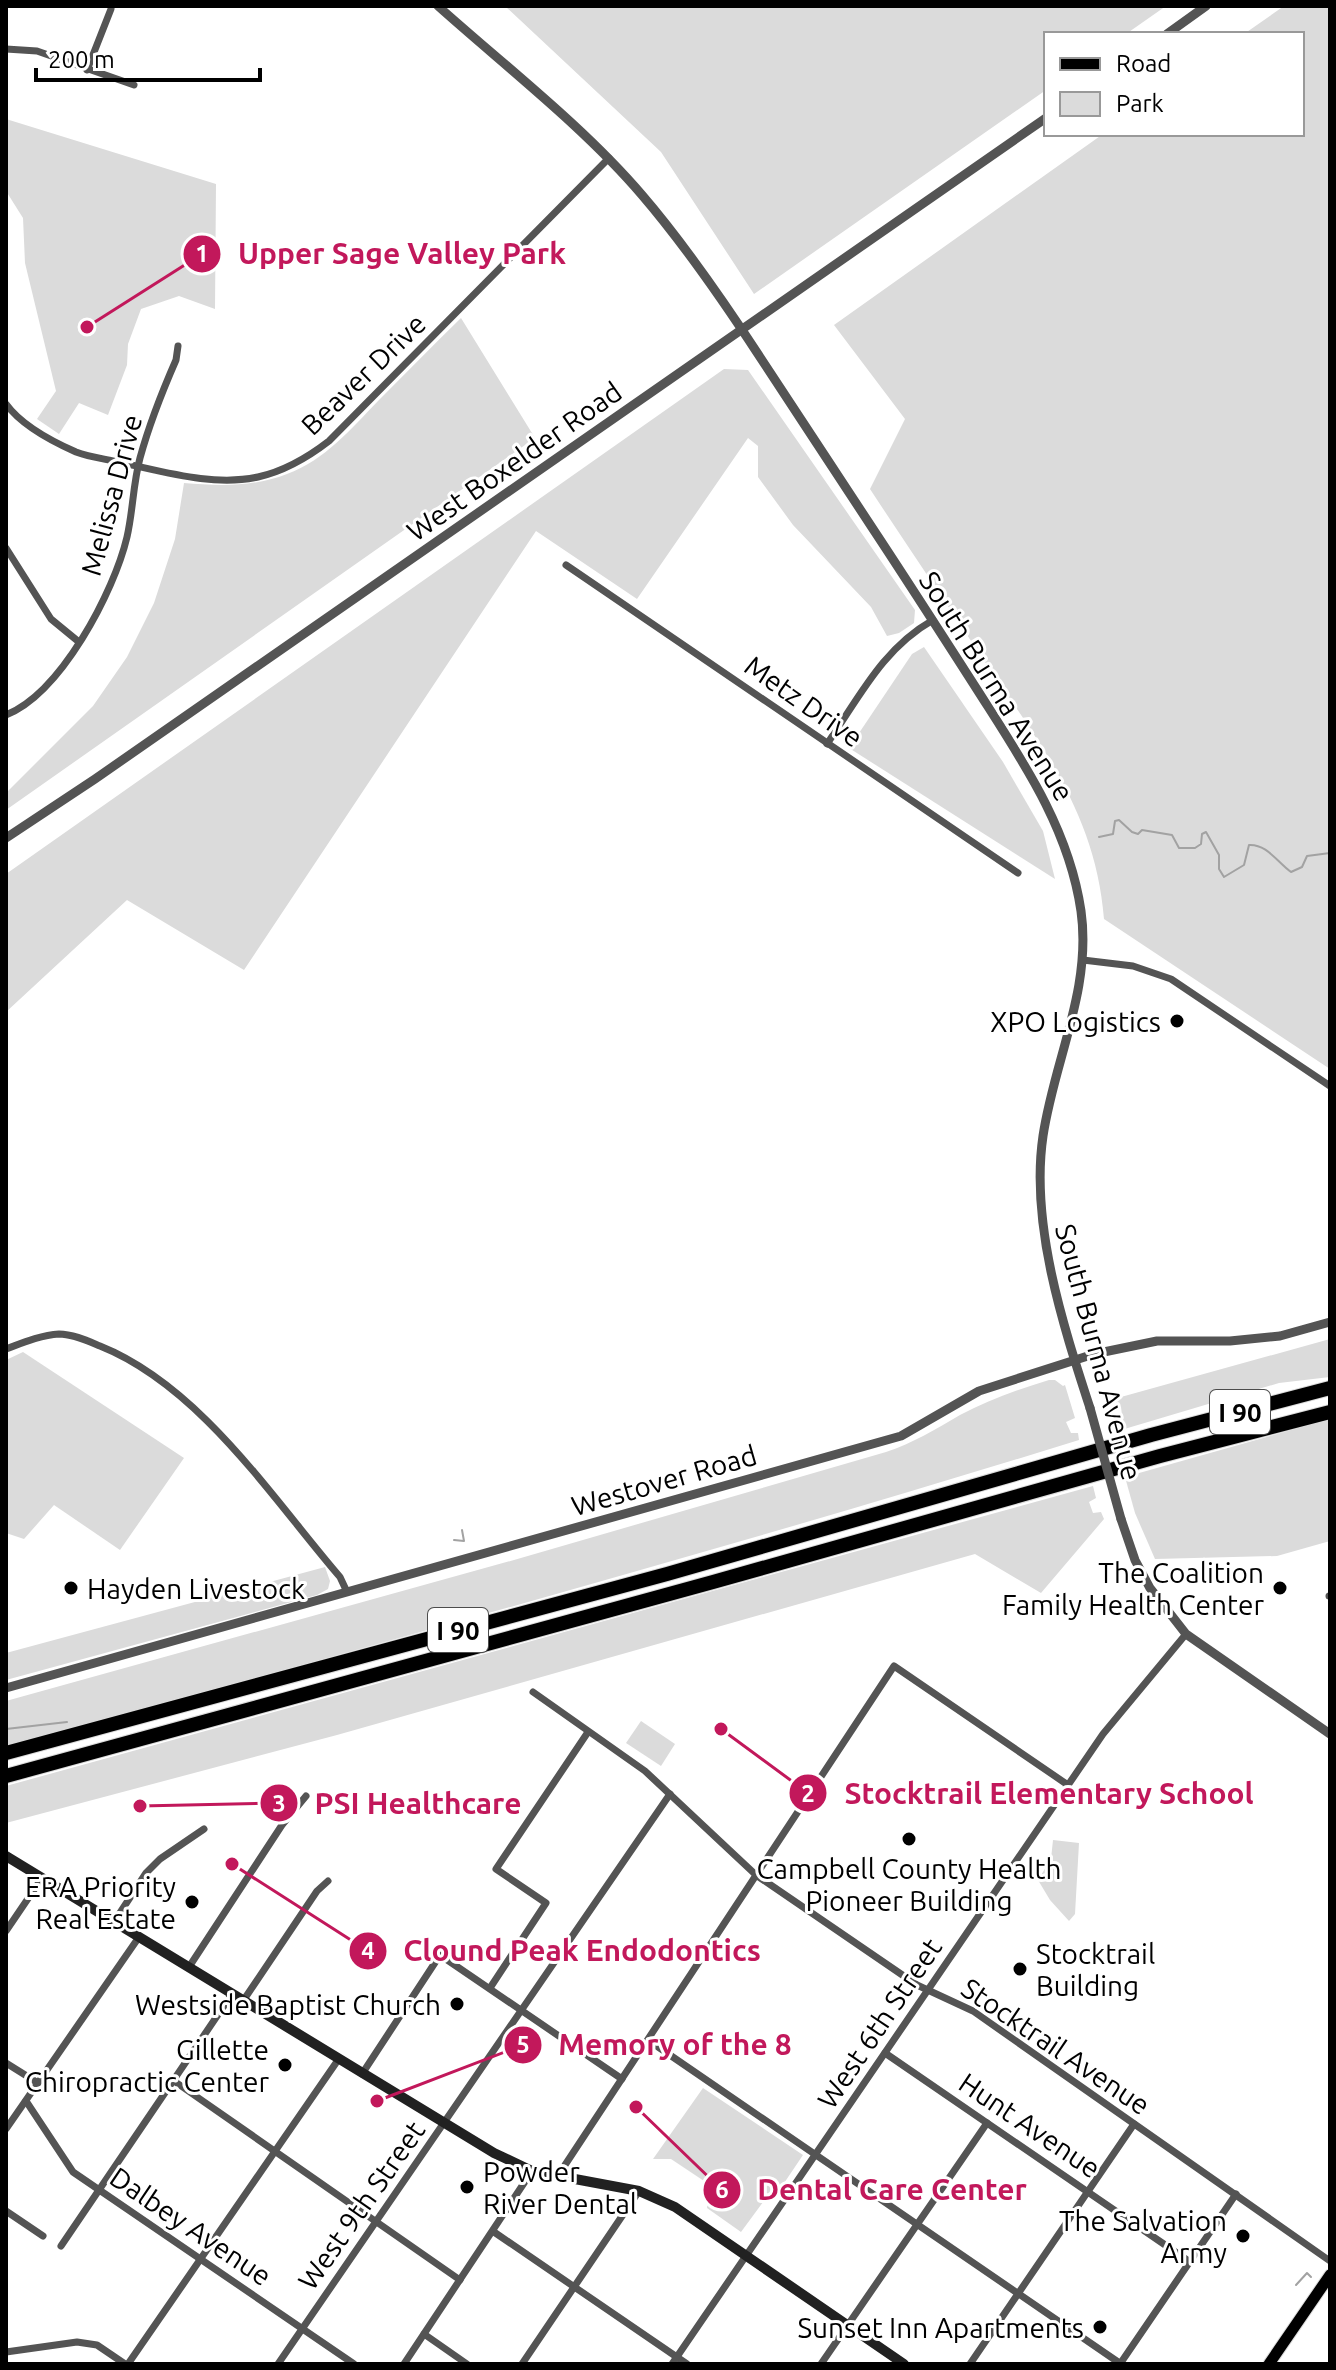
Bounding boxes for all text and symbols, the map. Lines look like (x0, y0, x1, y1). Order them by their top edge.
scale bar (36, 32, 260, 82)
legend (1044, 32, 1304, 136)
text: 200 m (48, 46, 115, 73)
text: Road (1116, 50, 1171, 77)
text: Park (1116, 90, 1164, 117)
callout: Upper Sage Valley Park (182, 227, 582, 281)
text: Upper Sage Valley Park (238, 236, 566, 270)
text: 1 (195, 240, 209, 267)
street label: Beaver Drive (295, 307, 431, 441)
street label: West Boxelder Road (401, 375, 627, 547)
street label: Melissa Drive (75, 411, 147, 579)
street label: South Burma Avenue (914, 566, 1080, 806)
street label: Metz Drive (739, 649, 869, 753)
place label: XPO Logistics (990, 1006, 1161, 1037)
marker: XPO Logistics (1168, 1012, 1186, 1030)
street label: South Burma Avenue (1050, 1220, 1148, 1484)
road number: I 90 (1210, 1390, 1270, 1434)
street label: Westover Road (568, 1439, 760, 1521)
place label: The Coalition Family Health Center (1002, 1557, 1264, 1620)
place label: Hayden Livestock (87, 1573, 305, 1604)
marker: Hayden Livestock (62, 1579, 80, 1597)
marker: The Coalition Family Health Center (1271, 1579, 1289, 1597)
road number: I 90 (428, 1608, 488, 1652)
callout: Stocktrail Elementary School (788, 1766, 1269, 1820)
callout: PSI Healthcare (259, 1776, 538, 1830)
text: Stocktrail Elementary School (844, 1776, 1254, 1810)
text: 2 (801, 1780, 815, 1807)
text: PSI Healthcare (315, 1786, 521, 1820)
text: 3 (272, 1790, 286, 1817)
marker: Campbell County Health Pioneer Building (900, 1830, 918, 1848)
place label: Campbell County Health Pioneer Building (756, 1853, 1062, 1916)
place label: ERA Priority Real Estate (25, 1871, 176, 1934)
marker: ERA Priority Real Estate (183, 1893, 201, 1911)
callout: Clound Peak Endodontics (348, 1924, 777, 1978)
street label: West 6th Street (811, 1932, 947, 2114)
text: Clound Peak Endodontics (403, 1933, 761, 1967)
text: 4 (361, 1937, 375, 1964)
place label: Stocktrail Building (1036, 1938, 1155, 2001)
marker: Stocktrail Building (1011, 1960, 1029, 1978)
street label: Stocktrail Avenue (956, 1972, 1156, 2120)
place label: Westside Baptist Church (135, 1989, 441, 2020)
marker: Westside Baptist Church (448, 1995, 466, 2013)
callout: Memory of the 8 (503, 2018, 808, 2072)
text: Memory of the 8 (558, 2027, 792, 2061)
text: 5 (516, 2031, 530, 2058)
place label: Gillette Chiropractic Center (25, 2034, 269, 2097)
marker: Gillette Chiropractic Center (276, 2056, 294, 2074)
street label: Hunt Avenue (954, 2067, 1106, 2183)
street label: West 9th Street (292, 2115, 430, 2295)
place label: Powder River Dental (483, 2156, 637, 2219)
street label: Dalbey Avenue (105, 2161, 277, 2291)
callout: Dental Care Center (702, 2163, 1043, 2217)
text: Dental Care Center (757, 2172, 1027, 2206)
text: 6 (715, 2176, 729, 2203)
marker: Powder River Dental (458, 2178, 476, 2196)
place label: The Salvation Army (1059, 2205, 1227, 2268)
marker: The Salvation Army (1234, 2227, 1252, 2245)
place label: Sunset Inn Apartments (797, 2312, 1084, 2343)
marker: Sunset Inn Apartments (1091, 2318, 1109, 2336)

